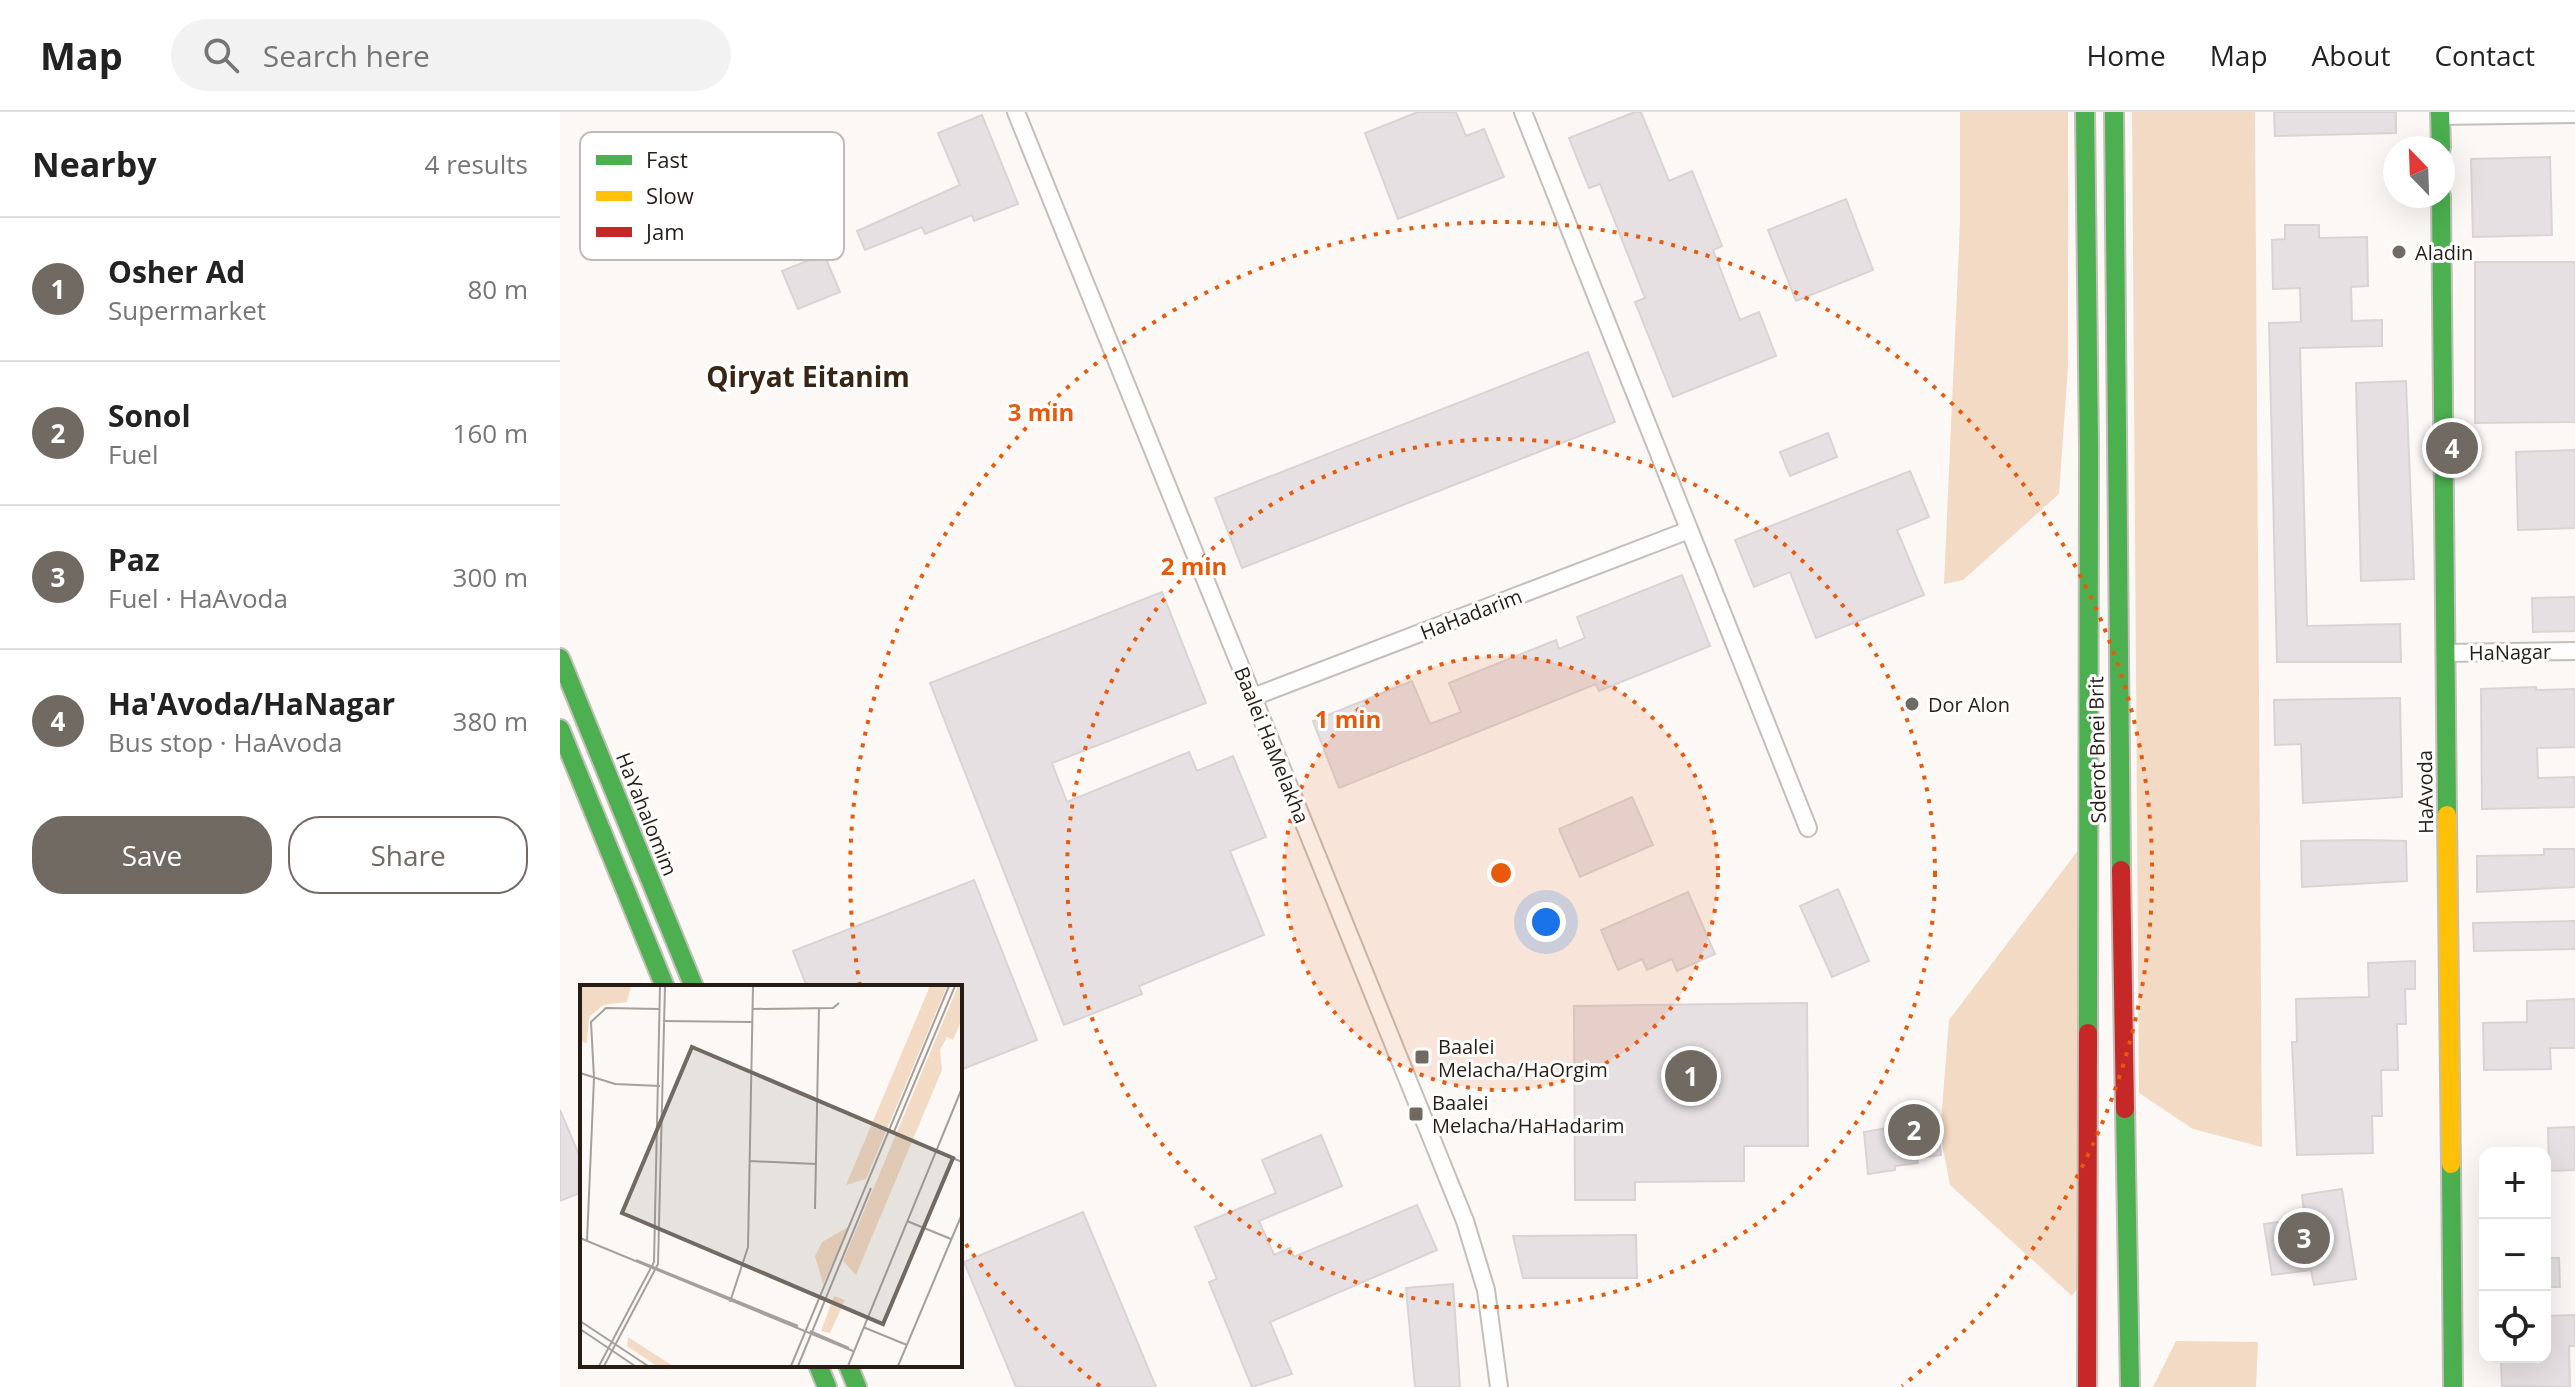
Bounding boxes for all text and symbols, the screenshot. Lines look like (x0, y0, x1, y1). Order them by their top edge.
search box (171, 19, 731, 91)
text: Map (40, 29, 123, 81)
icon: search (199, 33, 243, 77)
text: Search here (263, 35, 430, 76)
text: Home (2087, 36, 2166, 74)
text: Map (2210, 36, 2268, 74)
text: About (2312, 36, 2390, 74)
text: Contact (2434, 36, 2535, 74)
legend (580, 132, 844, 260)
north arrow (2383, 136, 2455, 208)
text: Nearby (32, 141, 157, 187)
text: Fast (646, 144, 688, 174)
text: 4 results (425, 146, 528, 182)
text: Slow (646, 180, 694, 210)
text: Jam (644, 216, 685, 246)
place label: Aladin (2415, 239, 2473, 266)
marker: Aladin (2390, 243, 2408, 261)
text: Osher Ad (108, 251, 245, 292)
text: 1 (51, 271, 65, 307)
text: 80 m (467, 271, 528, 307)
text: Supermarket (108, 292, 266, 328)
district label: Qiryat Eitanim (706, 357, 910, 395)
text: Sonol (108, 395, 191, 436)
text: 3 min (1008, 395, 1074, 428)
text: 2 (51, 415, 65, 451)
text: 160 m (453, 415, 528, 451)
pin: 4 (2426, 418, 2478, 478)
text: Fuel (108, 436, 159, 472)
text: Paz (108, 539, 160, 580)
text: 2 min (1161, 549, 1227, 582)
text: 3 (51, 559, 65, 595)
text: 300 m (453, 559, 528, 595)
text: Fuel · HaAvoda (108, 580, 288, 616)
street label: HaHadarim (1416, 582, 1526, 646)
street label: HaNagar (2469, 638, 2551, 666)
street label: Baalei HaMelakha (1228, 663, 1316, 827)
street label: Sderot Bnei Brit (2082, 676, 2112, 824)
text: Ha'Avoda/HaNagar (108, 683, 395, 724)
place label: Dor Alon (1928, 691, 2010, 718)
marker: Dor Alon (1903, 695, 1921, 713)
text: 1 min (1315, 702, 1381, 735)
text: 4 (51, 703, 65, 739)
text: 380 m (453, 703, 528, 739)
text: Bus stop · HaAvoda (108, 724, 342, 760)
street label: HaYahalomim (610, 748, 684, 880)
street label: HaAvoda (2411, 750, 2439, 834)
button: Save (32, 816, 272, 894)
button: Share (288, 816, 528, 894)
centre of rings (1487, 859, 1515, 887)
your location (1526, 902, 1566, 942)
inset map (580, 985, 962, 1367)
place label: Baalei Melacha/HaOrgim (1438, 1033, 1608, 1083)
pin: 1 (1665, 1046, 1717, 1106)
marker: Baalei Melacha/HaOrgim (1413, 1048, 1431, 1066)
place label: Baalei Melacha/HaHadarim (1432, 1089, 1624, 1139)
pin: 2 (1888, 1100, 1940, 1160)
marker: Baalei Melacha/HaHadarim (1407, 1105, 1425, 1123)
map controls (2479, 1147, 2551, 1363)
button: + (2479, 1147, 2551, 1219)
pin: 3 (2278, 1208, 2330, 1268)
button: − (2479, 1219, 2551, 1291)
button: locate (2479, 1291, 2551, 1363)

